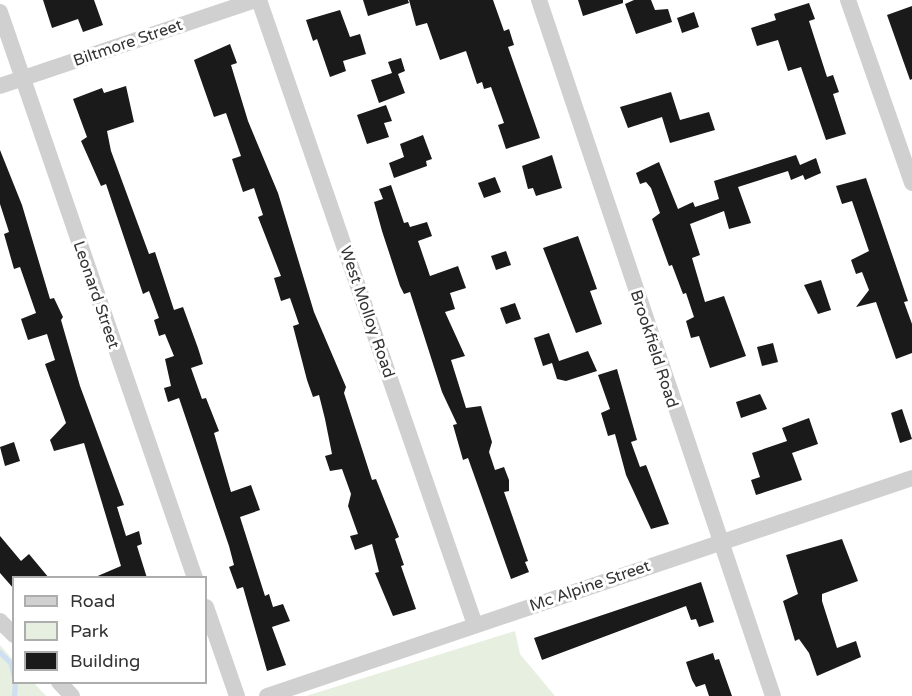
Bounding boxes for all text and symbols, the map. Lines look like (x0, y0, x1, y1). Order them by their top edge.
street label: Biltmore Street (71, 15, 185, 71)
street label: Leonard Street (69, 239, 123, 351)
street label: West Molloy Road (335, 244, 399, 380)
street label: Brookfield Road (626, 288, 682, 410)
street label: Mc Alpine Street (527, 556, 653, 616)
legend (12, 576, 207, 684)
text: Road (70, 590, 115, 612)
text: Park (70, 620, 108, 642)
text: Building (70, 650, 140, 672)

